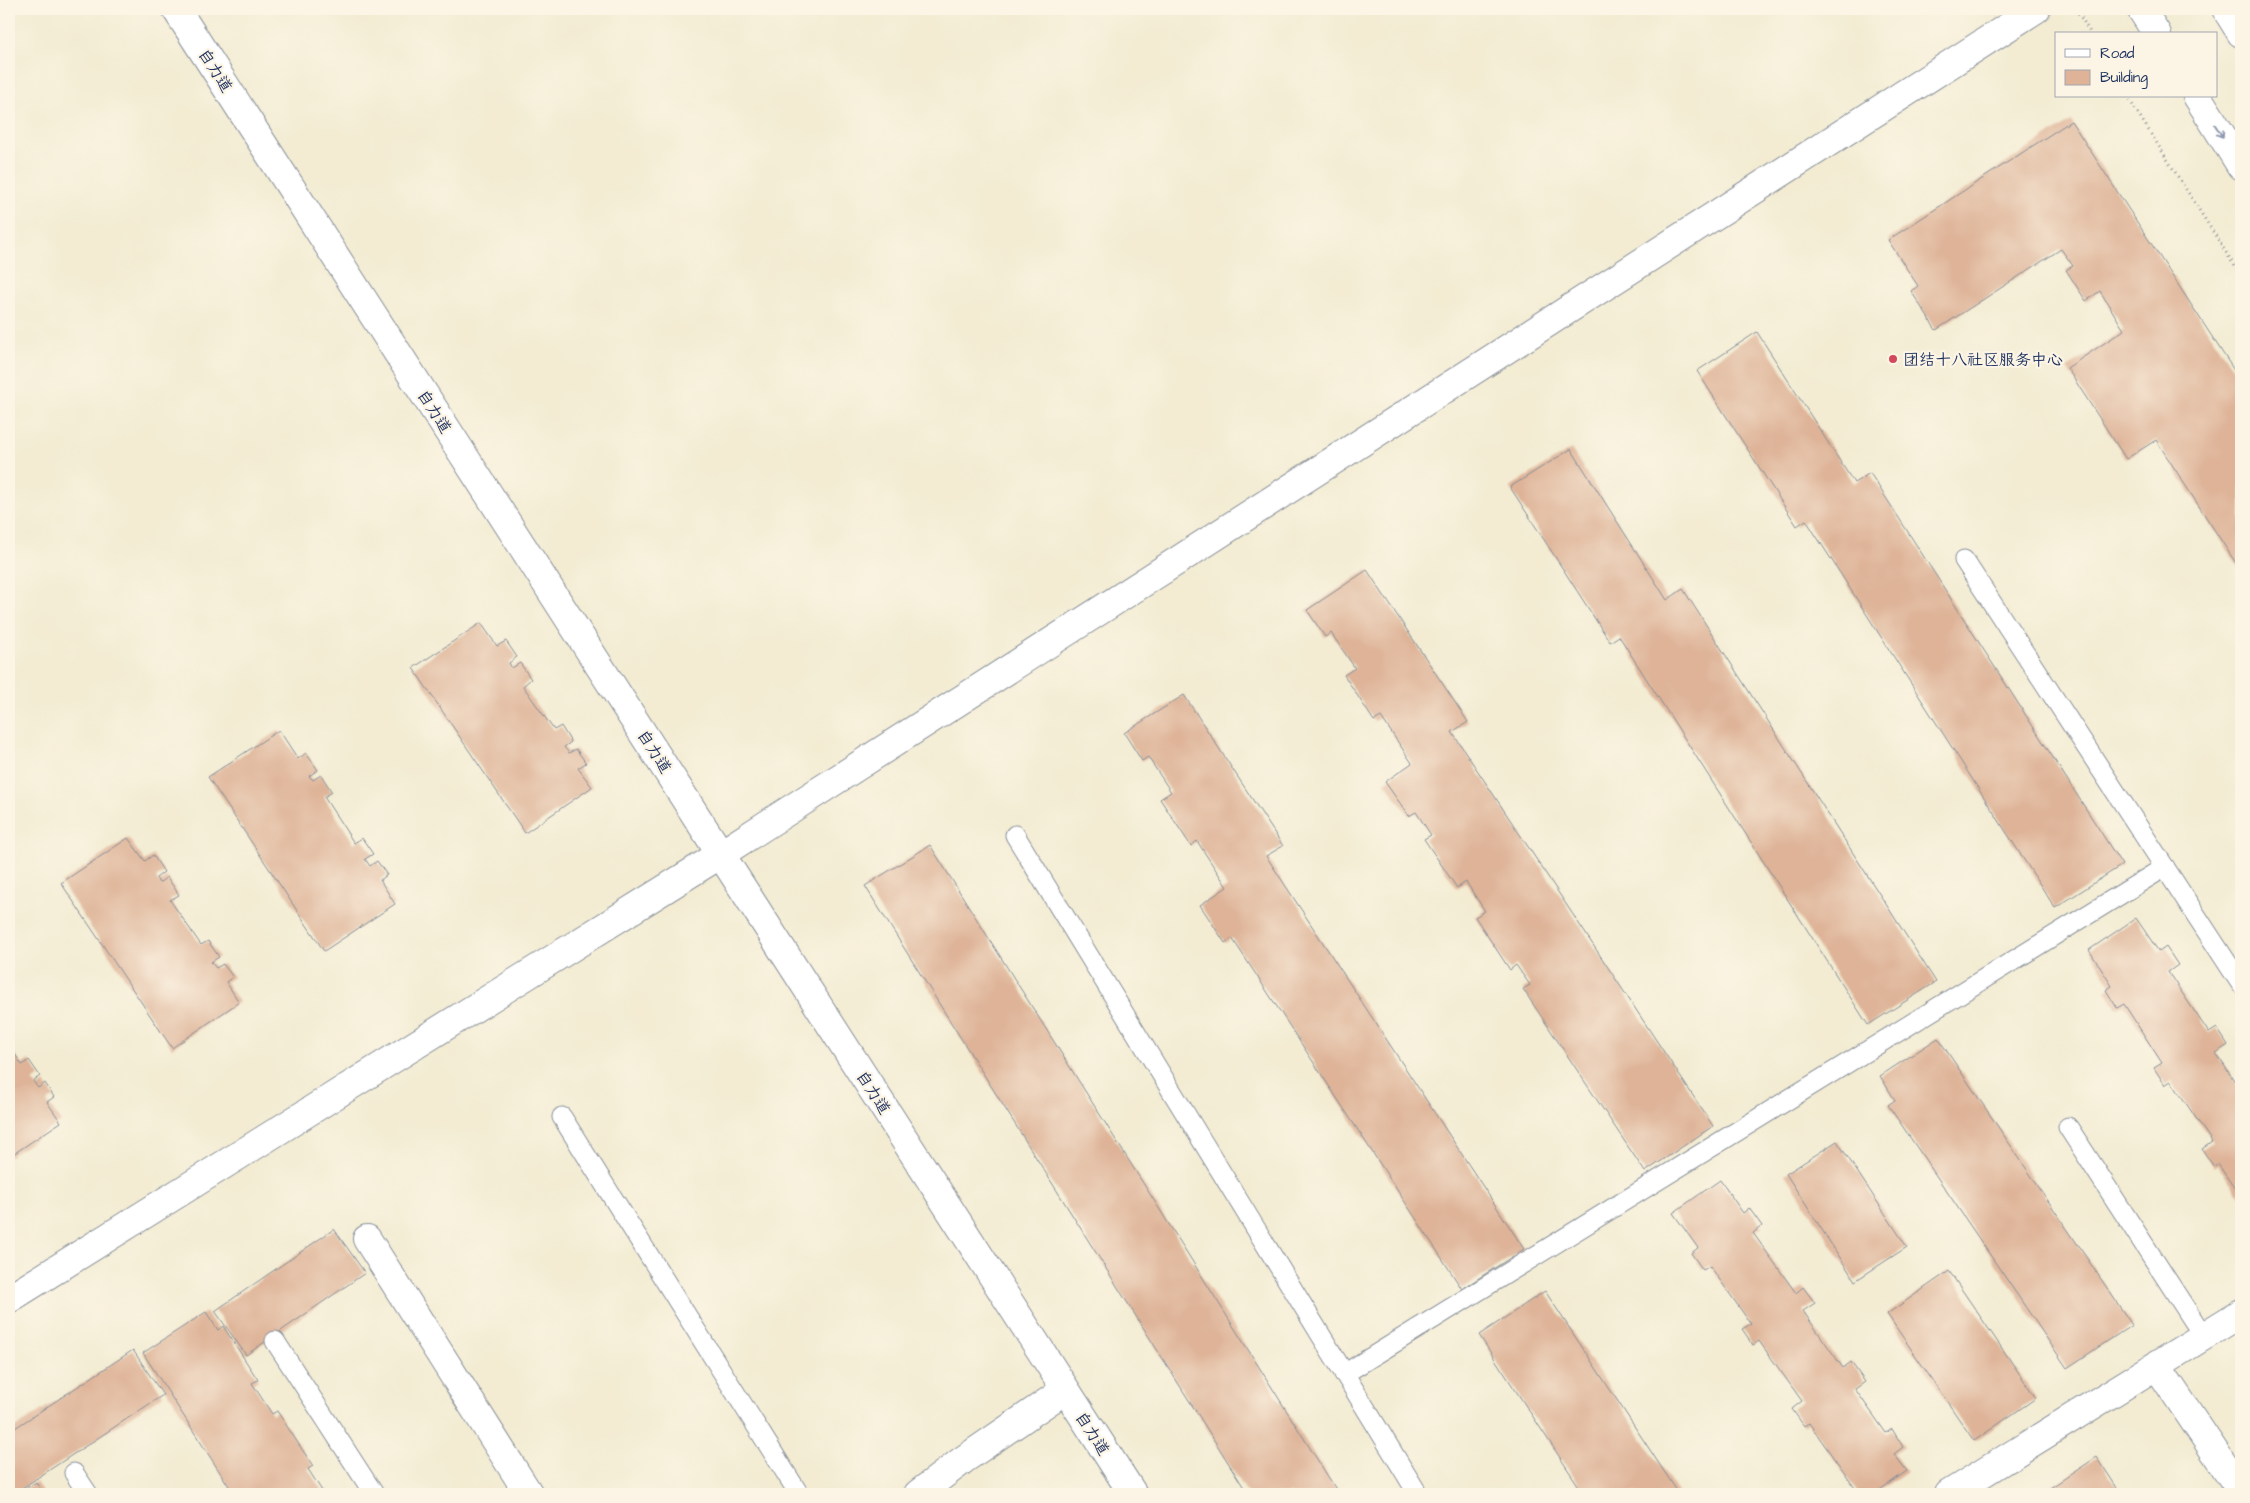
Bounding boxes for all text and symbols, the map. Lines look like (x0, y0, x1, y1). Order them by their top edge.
legend (2055, 32, 2218, 98)
text: Road (2100, 43, 2135, 64)
street label: 自力道 (193, 44, 237, 97)
text: Building (2100, 67, 2148, 89)
one-way arrow (2214, 124, 2224, 138)
place label: 团结十八社区服务中心 (1903, 349, 2063, 371)
marker: 团结十八社区服务中心 (1887, 353, 1899, 365)
street label: 自力道 (412, 385, 456, 438)
street label: 自力道 (632, 725, 676, 778)
street label: 自力道 (851, 1066, 895, 1119)
street label: 自力道 (1070, 1407, 1114, 1460)

